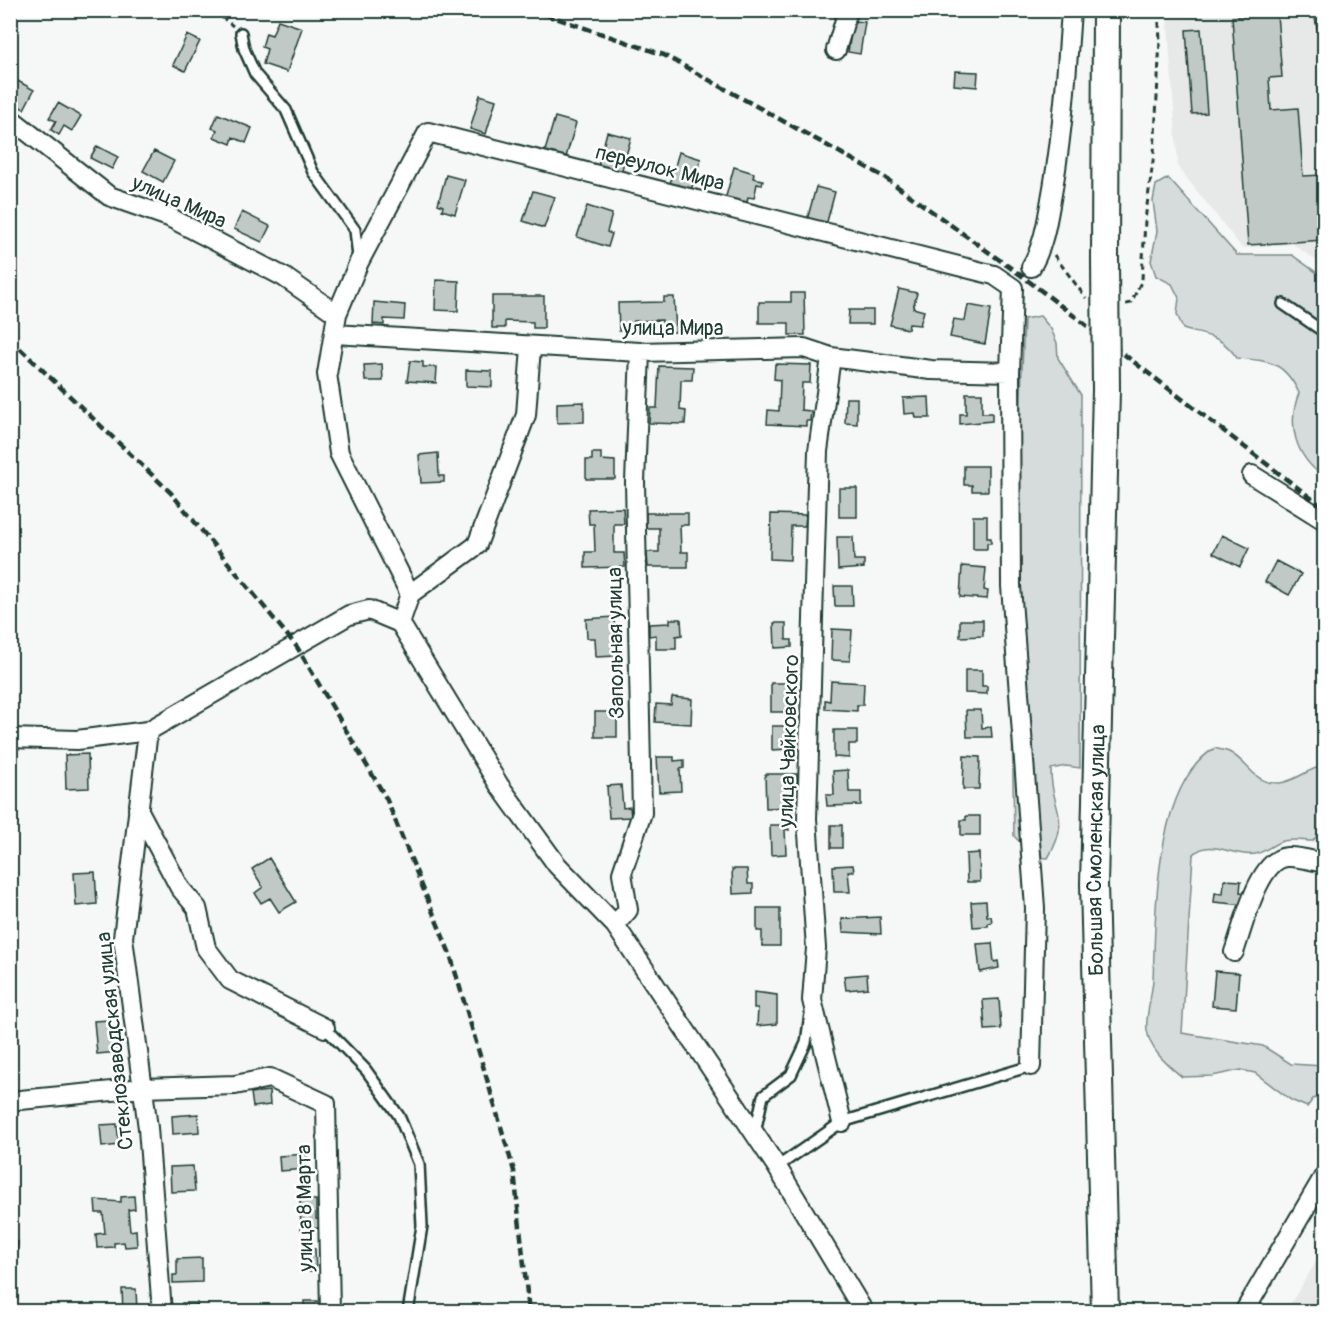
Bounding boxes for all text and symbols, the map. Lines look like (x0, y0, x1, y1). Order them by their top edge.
street label: переулок Мира (593, 139, 727, 197)
street label: улица Мира (126, 169, 231, 235)
street label: улица Мира (622, 315, 724, 342)
street label: Запольная улица (601, 567, 631, 719)
street label: улица Чайковского (772, 654, 806, 829)
street label: Большая Смоленская улица (1080, 724, 1111, 976)
street label: Стеклозаводская улица (90, 931, 140, 1151)
street label: улица 8 Марта (290, 1144, 320, 1273)

